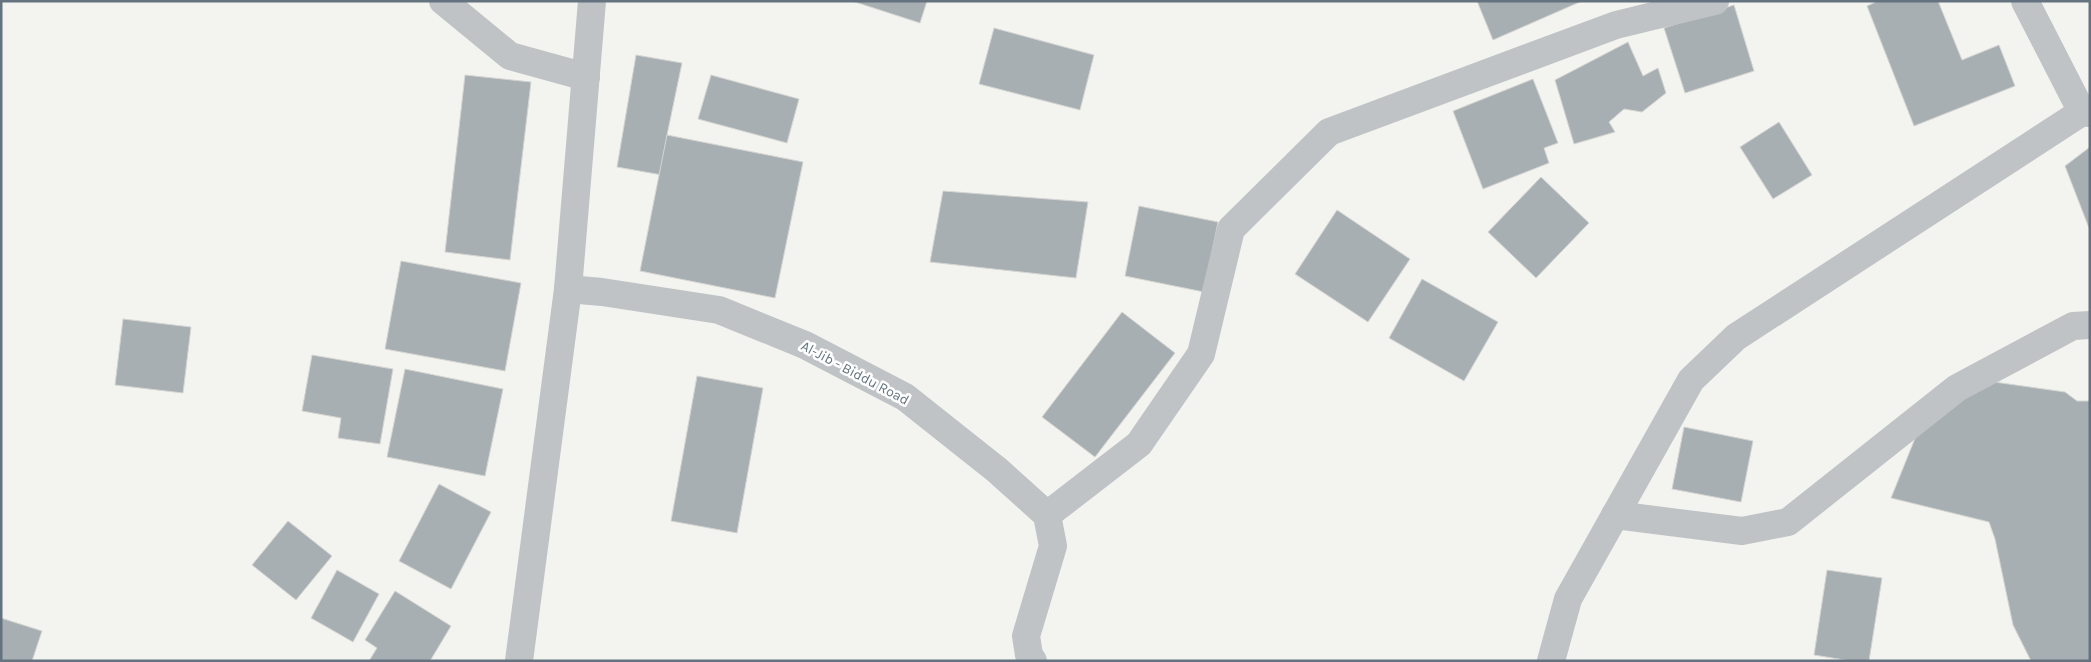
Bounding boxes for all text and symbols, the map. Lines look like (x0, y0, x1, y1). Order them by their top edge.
street label: Al-Jib - Biddu Road (798, 337, 912, 409)

